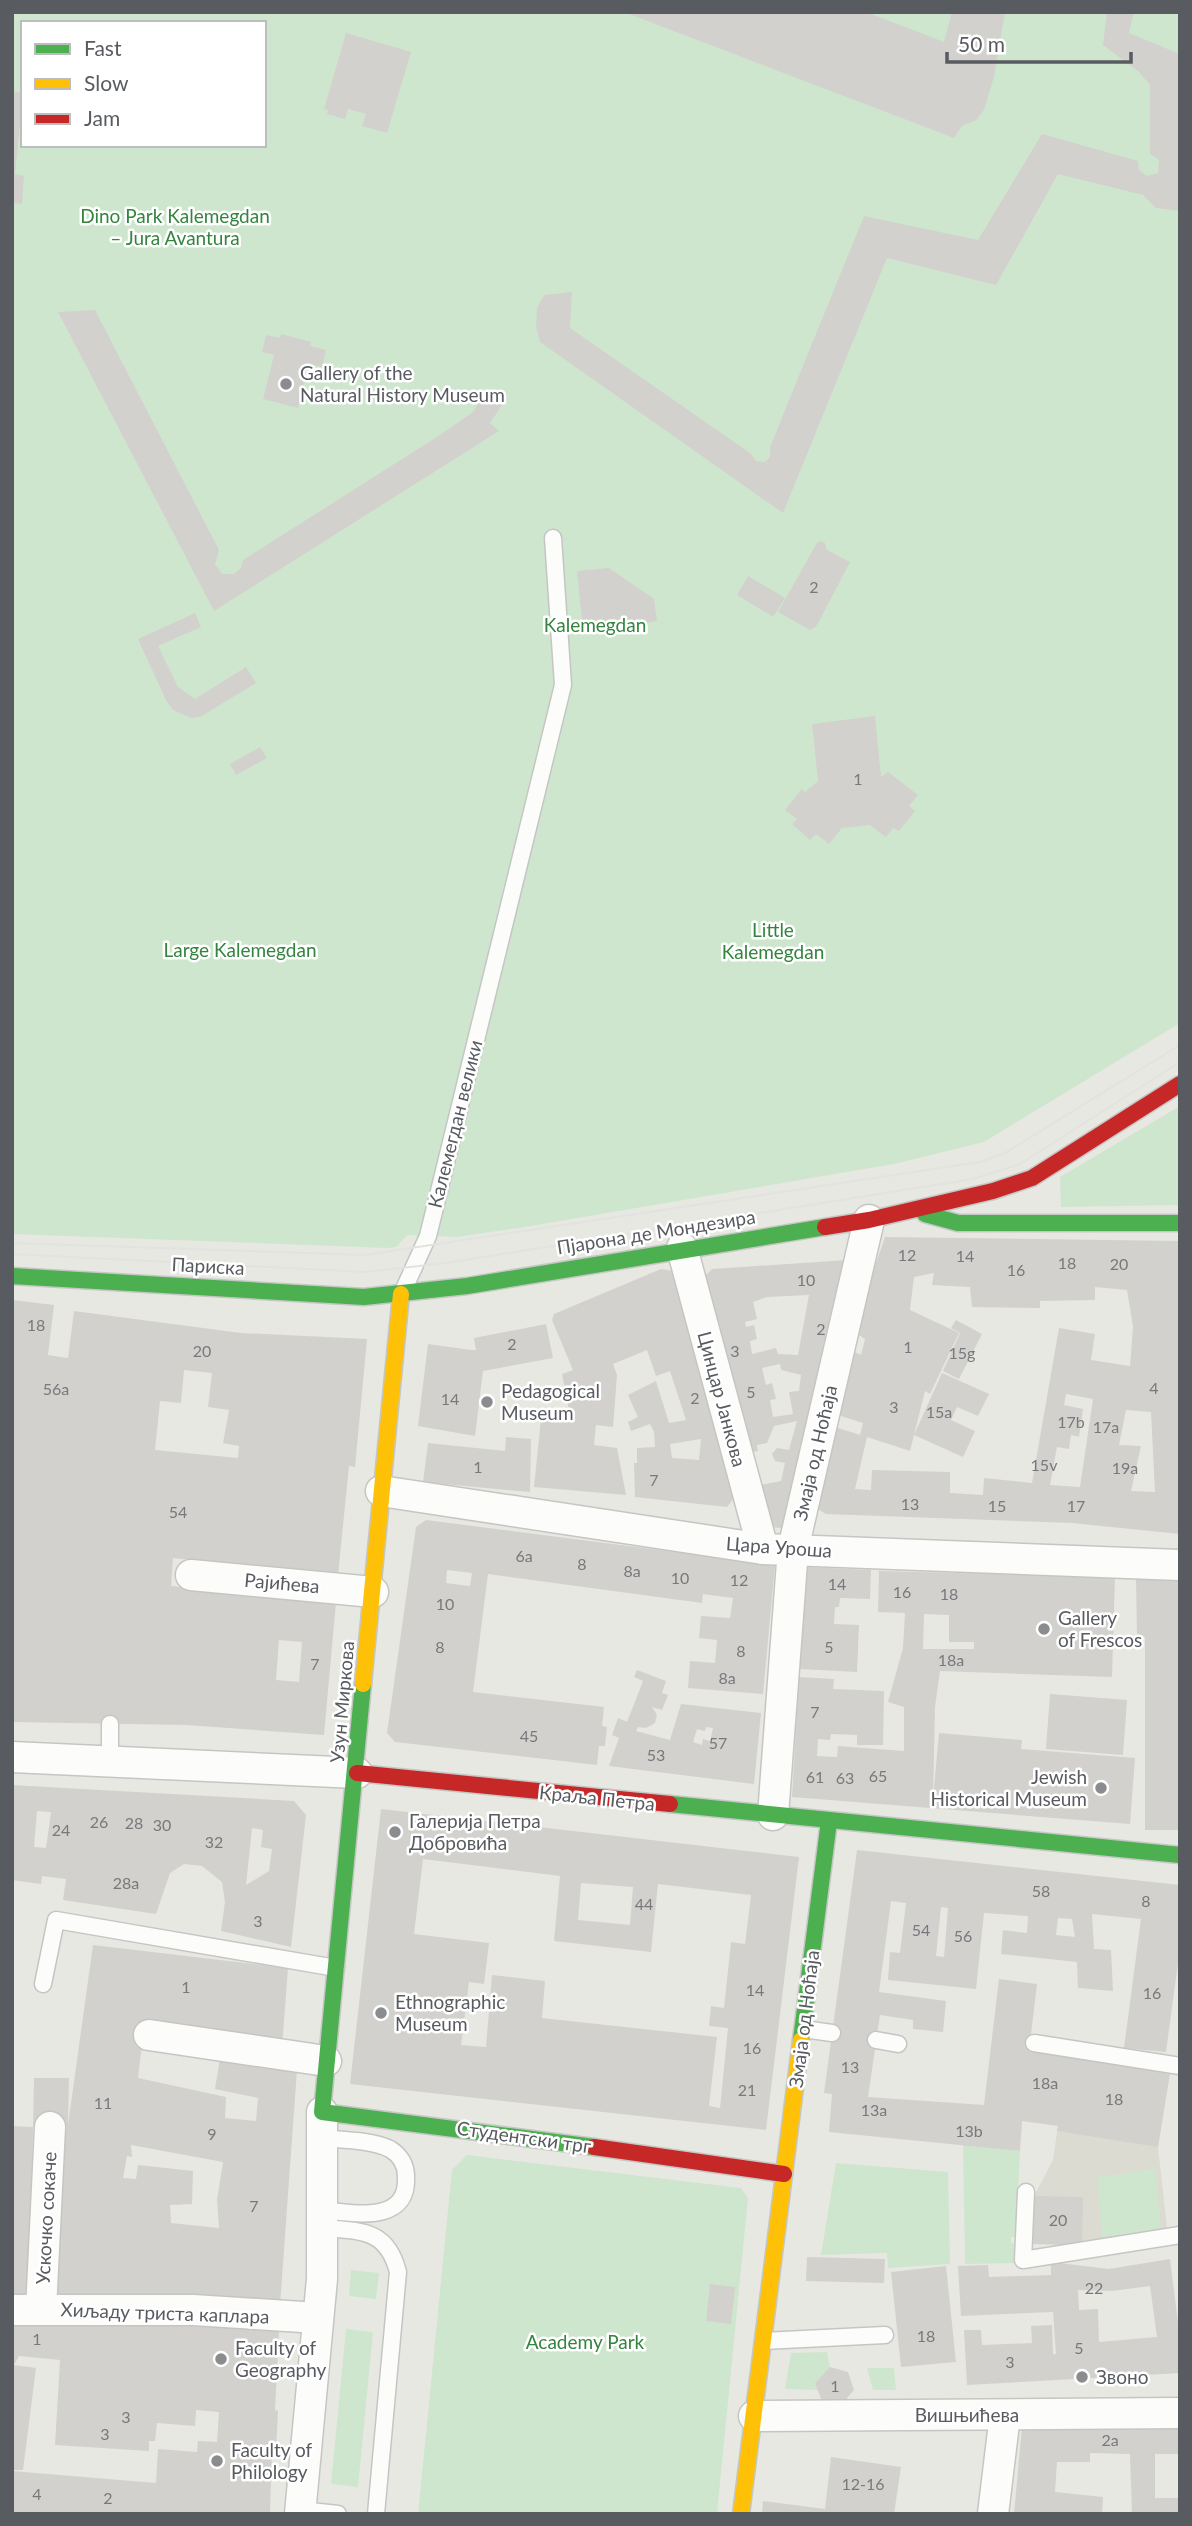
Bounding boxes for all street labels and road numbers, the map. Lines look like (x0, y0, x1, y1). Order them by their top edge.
street label: Калемегдан велики (423, 1037, 487, 1210)
street label: Пјарона де Мондезира (555, 1204, 757, 1259)
street label: Париска (171, 1252, 245, 1279)
street label: Цинцар Јанкова (693, 1328, 752, 1469)
street label: Змаја од Ноћаја (788, 1383, 841, 1523)
street label: Цара Уроша (725, 1531, 833, 1562)
street label: Рајићева (243, 1568, 321, 1597)
street label: Узун Миркова (325, 1640, 358, 1764)
street label: Краља Петра (538, 1780, 656, 1815)
street label: Змаја од Ноћаја (784, 1949, 823, 2089)
street label: Студентски трг (456, 2116, 593, 2157)
street label: Ускочко сокаче (31, 2151, 60, 2285)
street label: Хиљаду триста каплара (60, 2297, 270, 2328)
street label: Вишњићева (915, 2403, 1019, 2426)

